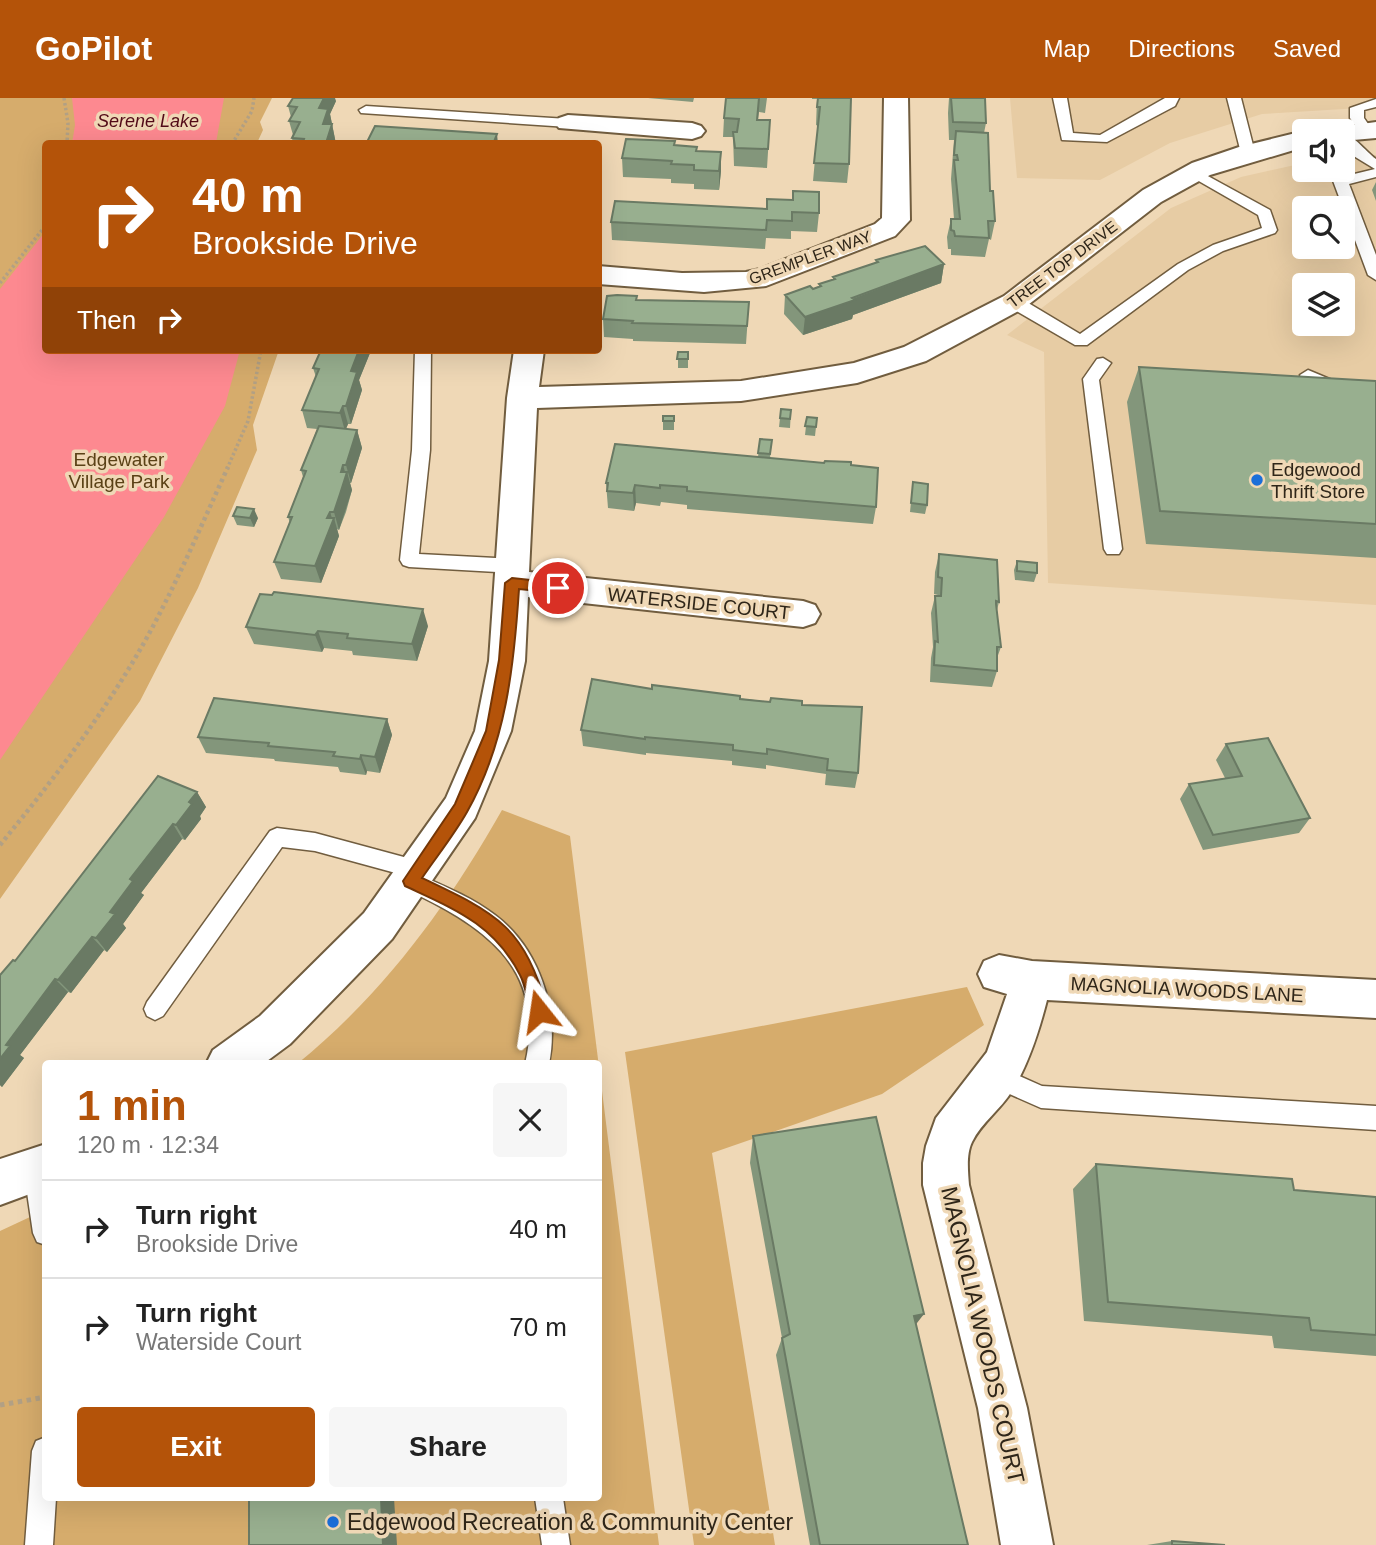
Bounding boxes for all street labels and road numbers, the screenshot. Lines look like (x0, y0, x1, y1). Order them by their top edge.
street label: TREE TOP DRIVE (1004, 218, 1120, 311)
street label: GREMPLER WAY (747, 227, 874, 288)
street label: WATERSIDE COURT (607, 583, 792, 624)
street label: MAGNOLIA WOODS LANE (1070, 973, 1304, 1006)
street label: MAGNOLIA WOODS COURT (936, 1184, 1030, 1486)

